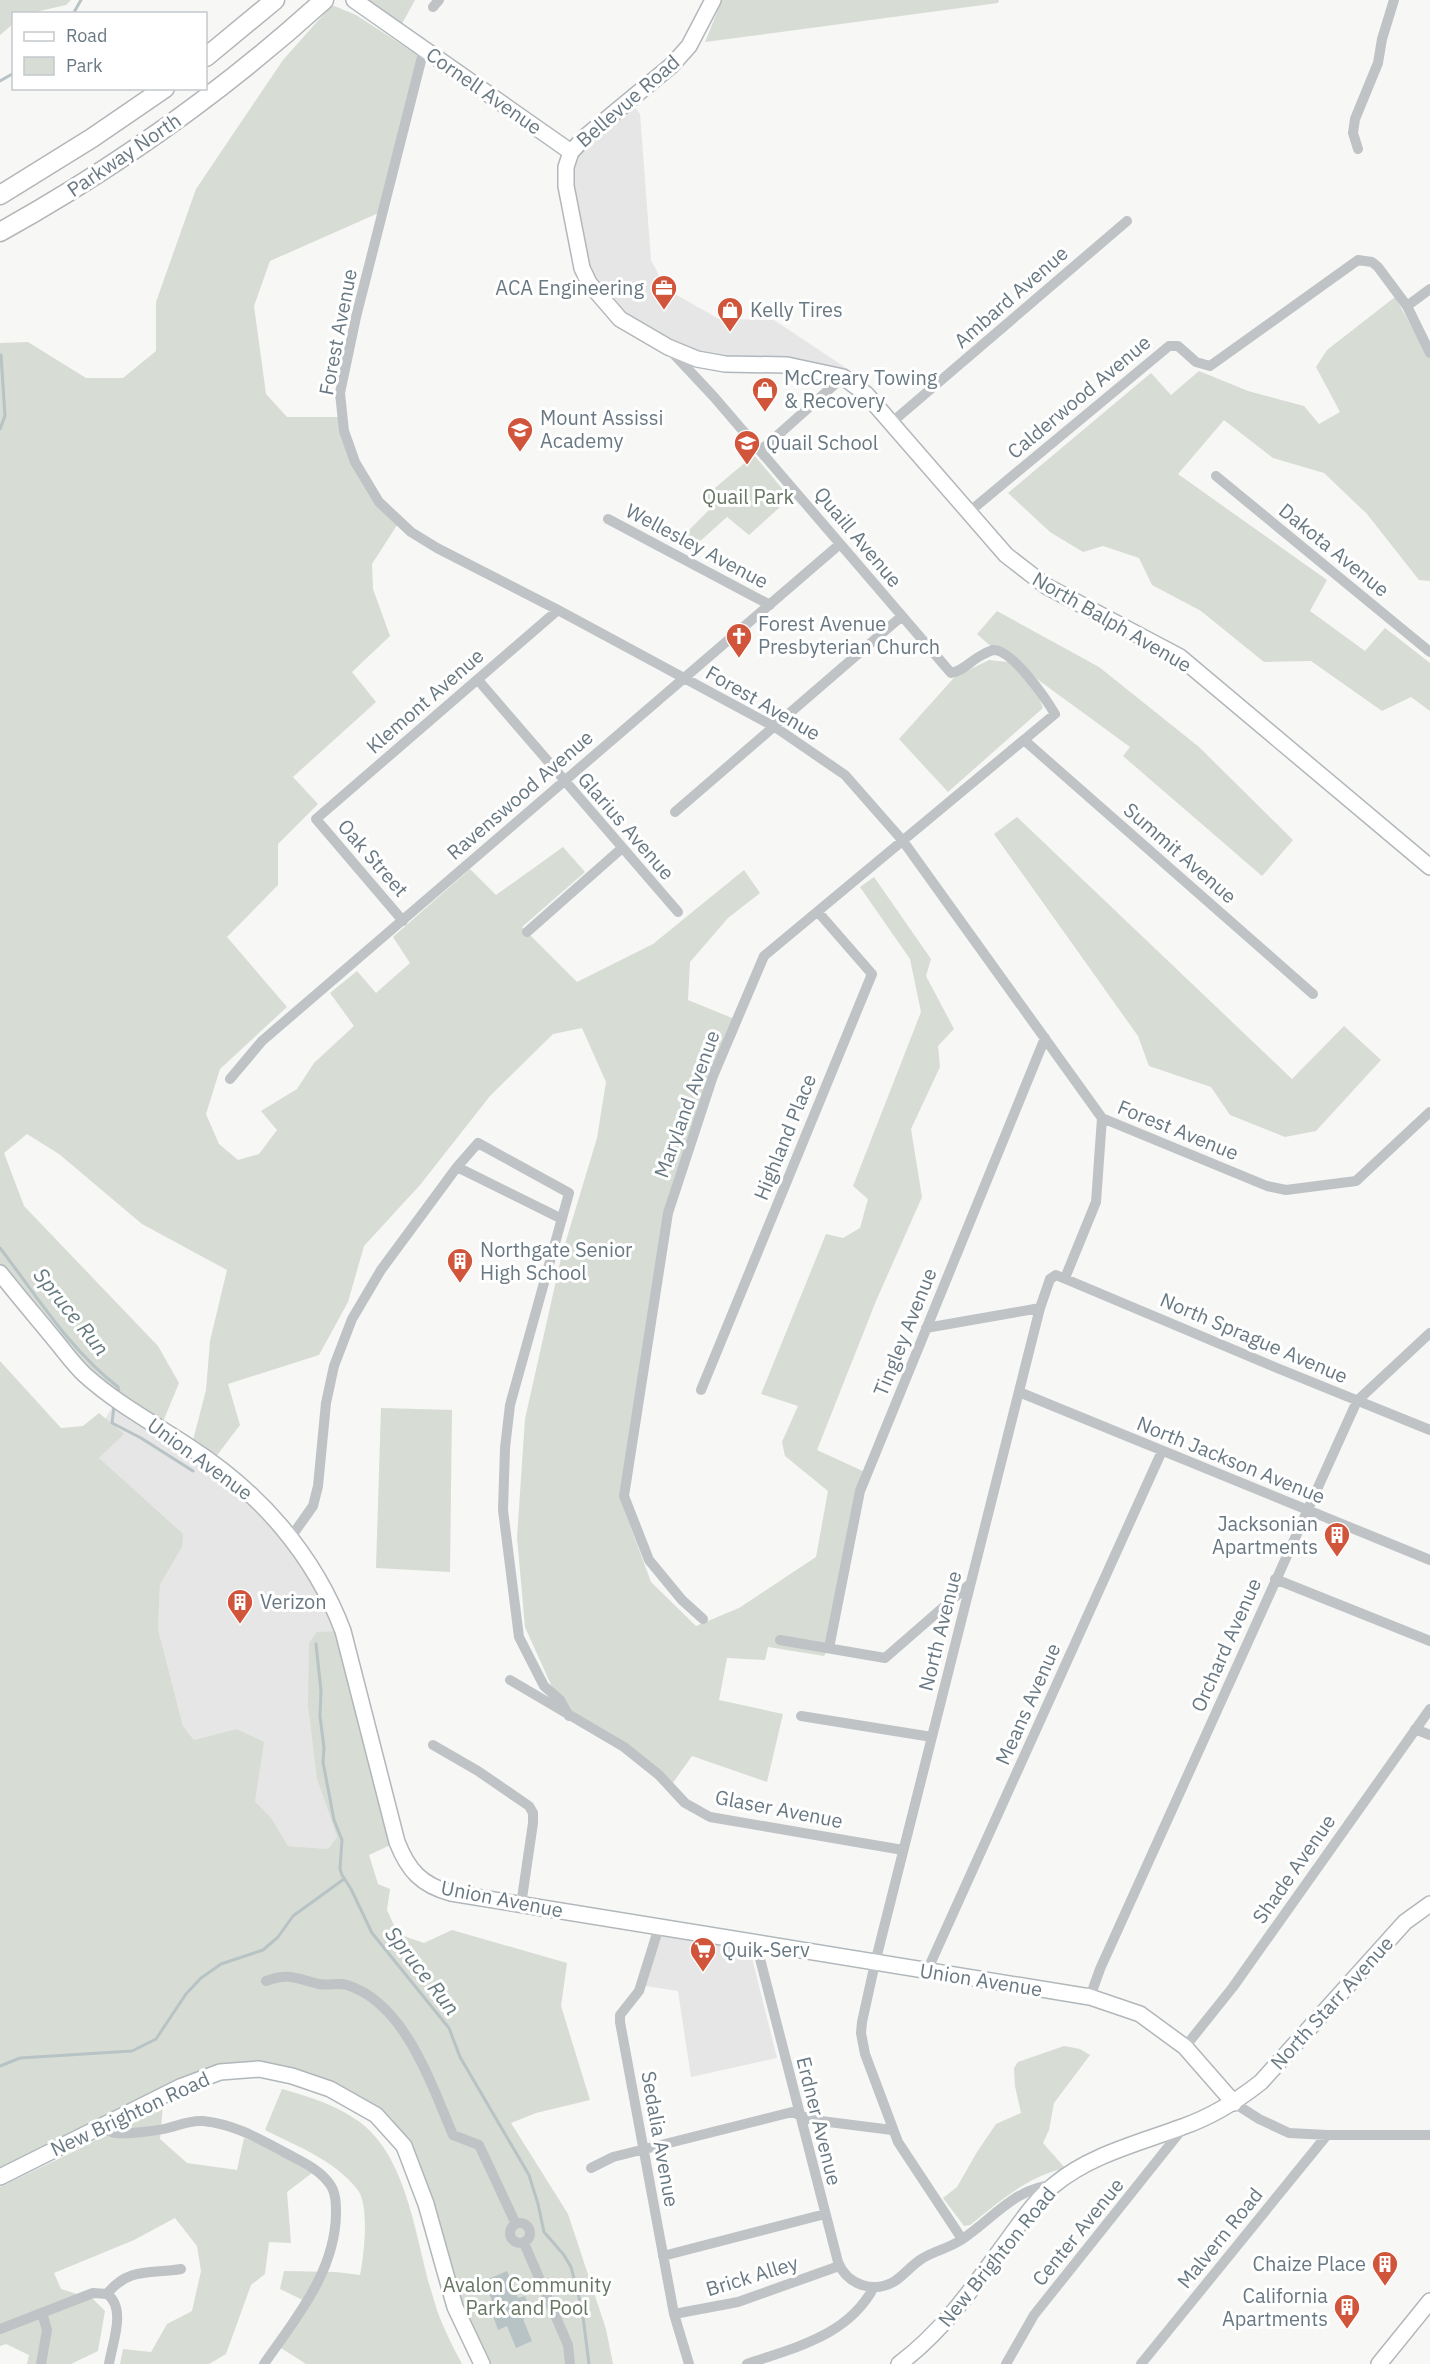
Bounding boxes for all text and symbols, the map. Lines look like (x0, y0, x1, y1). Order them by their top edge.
legend (12, 12, 207, 90)
text: Road (66, 24, 107, 47)
street label: Cornell Avenue (421, 41, 548, 141)
street label: Bellevue Road (570, 48, 685, 153)
text: Park (66, 54, 103, 77)
street label: Parkway North (61, 106, 186, 203)
street label: Ambard Avenue (948, 240, 1073, 354)
street label: Forest Avenue (312, 266, 363, 397)
office icon: ACA Engineering (649, 273, 679, 311)
place label: ACA Engineering (495, 274, 644, 301)
shop icon: Kelly Tires (715, 295, 745, 333)
place label: Kelly Tires (750, 296, 843, 323)
street label: Calderwood Avenue (1001, 329, 1156, 465)
place label: McCreary Towing & Recovery (784, 364, 938, 414)
shop icon: McCreary Towing & Recovery (750, 375, 780, 413)
place label: Mount Assissi Academy (540, 404, 663, 454)
school or university icon: Mount Assissi Academy (505, 415, 535, 453)
school or university icon: Quail School (732, 428, 762, 466)
place label: Quail School (766, 429, 878, 456)
street label: Quaill Avenue (808, 481, 908, 593)
park label: Quail Park (702, 483, 794, 510)
street label: Wellesley Avenue (621, 497, 773, 595)
street label: Dakota Avenue (1273, 497, 1395, 602)
street label: North Balph Avenue (1028, 565, 1197, 678)
place label: Forest Avenue Presbyterian Church (758, 610, 940, 660)
church icon: Forest Avenue Presbyterian Church (724, 621, 754, 659)
street label: Klemont Avenue (360, 642, 489, 759)
street label: Forest Avenue (701, 659, 826, 746)
street label: Ravenswood Avenue (441, 724, 599, 866)
street label: Glarius Avenue (572, 766, 681, 885)
street label: Summit Avenue (1118, 796, 1243, 909)
street label: Oak Street (332, 813, 415, 902)
street label: Maryland Avenue (647, 1026, 726, 1181)
street label: Highland Place (747, 1070, 822, 1204)
street label: Forest Avenue (1114, 1093, 1243, 1166)
place label: Northgate Senior High School (480, 1236, 632, 1286)
building icon: Northgate Senior High School (445, 1246, 475, 1284)
water label: Spruce Run (28, 1261, 116, 1361)
street label: Tingley Avenue (867, 1264, 943, 1400)
street label: North Sprague Avenue (1156, 1286, 1352, 1389)
street label: North Jackson Avenue (1133, 1409, 1329, 1510)
street label: Union Avenue (142, 1411, 258, 1506)
place label: Jacksonian Apartments (1212, 1510, 1318, 1560)
building icon: Jacksonian Apartments (1322, 1520, 1352, 1558)
street label: North Avenue (912, 1568, 967, 1694)
street label: Orchard Avenue (1184, 1574, 1267, 1716)
building icon: Verizon (225, 1587, 255, 1625)
place label: Verizon (260, 1588, 327, 1615)
street label: Means Avenue (989, 1639, 1066, 1769)
street label: Glaser Avenue (713, 1783, 845, 1834)
street label: Shade Avenue (1246, 1809, 1341, 1929)
street label: Union Avenue (439, 1873, 566, 1924)
water label: Spruce Run (379, 1920, 466, 2021)
street label: North Starr Avenue (1264, 1930, 1399, 2075)
supermarket icon: Quik-Serv (688, 1935, 718, 1973)
place label: Quik-Serv (722, 1936, 810, 1963)
street label: Union Avenue (918, 1956, 1044, 2003)
street label: Erdner Avenue (790, 2054, 849, 2188)
street label: New Brighton Road (46, 2065, 214, 2162)
street label: Sedalia Avenue (635, 2069, 686, 2209)
street label: Center Avenue (1026, 2172, 1129, 2291)
street label: New Brighton Road (932, 2181, 1061, 2332)
street label: Malvern Road (1171, 2182, 1269, 2294)
street label: Brick Alley (702, 2249, 801, 2302)
building icon: Chaize Place (1370, 2249, 1400, 2287)
place label: Chaize Place (1253, 2250, 1366, 2277)
park label: Avalon Community Park and Pool (443, 2271, 611, 2321)
place label: California Apartments (1222, 2282, 1328, 2332)
building icon: California Apartments (1332, 2292, 1362, 2330)

